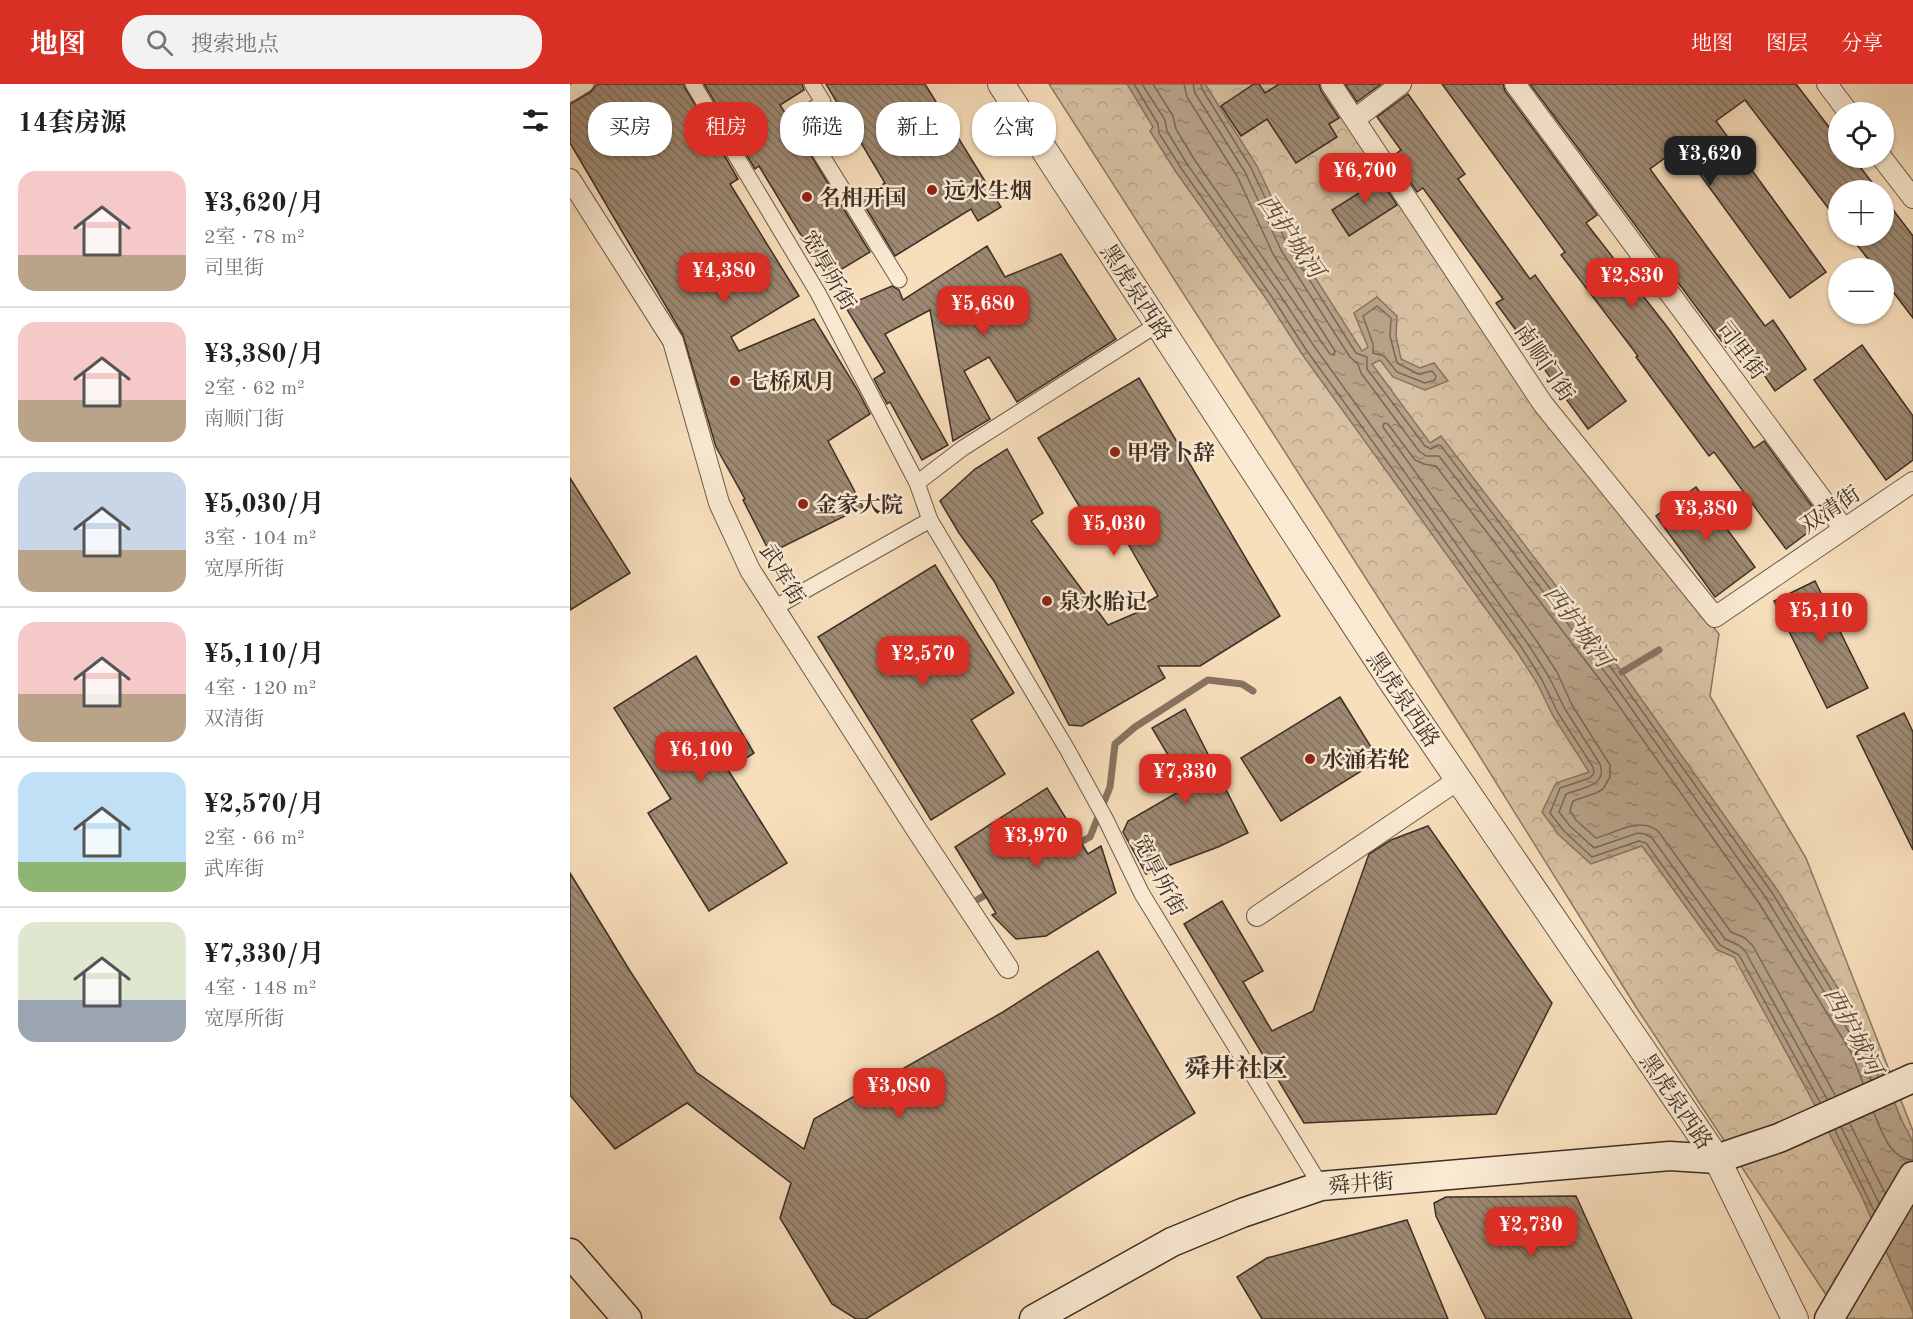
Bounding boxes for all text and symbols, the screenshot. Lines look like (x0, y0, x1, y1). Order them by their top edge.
search box (122, 15, 542, 69)
icon: search (143, 26, 176, 59)
text: 地图 (30, 32, 86, 60)
text: 搜索地点 (191, 34, 279, 56)
text: 地图 (1691, 34, 1733, 55)
text: 图层 (1766, 34, 1808, 55)
text: 分享 (1841, 34, 1883, 55)
chip: 买房 (588, 102, 672, 156)
chip: 租房 (684, 102, 768, 156)
chip: 筛选 (780, 102, 864, 156)
chip: 新上 (876, 102, 960, 156)
chip: 公寓 (972, 102, 1056, 156)
map controls (1828, 102, 1894, 324)
button: locate (1828, 102, 1894, 168)
icon: filters (519, 104, 552, 137)
text: 14套房源 (18, 111, 126, 137)
pin: ¥3,620 (1661, 136, 1759, 187)
text: ¥3,620 (1678, 145, 1742, 165)
pin: ¥6,700 (1316, 153, 1414, 204)
text: ¥6,700 (1333, 162, 1397, 182)
place label: 远水生烟 (944, 179, 1032, 203)
button: + (1828, 180, 1894, 246)
marker: 远水生烟 (925, 183, 939, 197)
place label: 名相开国 (819, 186, 907, 210)
water label: 西护城河 (1252, 189, 1331, 287)
marker: 名相开国 (800, 190, 814, 204)
text: ¥3,620/月 (204, 191, 324, 217)
icon: home (66, 195, 138, 267)
street label: 宽厚所街 (796, 226, 861, 315)
text: 2室 · 78 m² (204, 228, 305, 248)
street label: 黑虎泉西路 (1096, 240, 1176, 345)
pin: ¥4,380 (675, 253, 773, 304)
pin: ¥2,830 (1583, 258, 1681, 309)
button: − (1828, 258, 1894, 324)
text: 司里街 (204, 259, 264, 279)
text: ¥4,380 (692, 262, 756, 282)
text: ¥2,830 (1600, 267, 1664, 287)
pin: ¥5,680 (934, 286, 1032, 337)
text: ¥5,680 (951, 295, 1015, 315)
street label: 司里街 (1712, 317, 1771, 384)
street label: 南顺门街 (1510, 319, 1579, 406)
text: ¥3,380/月 (204, 342, 324, 368)
icon: home (66, 346, 138, 418)
place label: 七桥风月 (747, 370, 835, 394)
marker: 七桥风月 (728, 374, 742, 388)
text: 2室 · 62 m² (204, 379, 305, 399)
text: 南顺门街 (204, 410, 284, 430)
place label: 甲骨卜辞 (1127, 441, 1215, 465)
marker: 甲骨卜辞 (1108, 445, 1122, 459)
street label: 双清街 (1796, 481, 1865, 538)
pin: ¥3,380 (1657, 491, 1755, 542)
text: ¥5,030/月 (204, 492, 324, 518)
place label: 金家大院 (815, 492, 903, 517)
icon: home (66, 496, 138, 568)
marker: 金家大院 (796, 497, 810, 511)
text: ¥3,380 (1674, 500, 1738, 520)
pin: ¥5,030 (1065, 506, 1163, 557)
text: ¥5,030 (1082, 515, 1146, 535)
text: 3室 · 104 m² (204, 529, 316, 549)
street label: 武库街 (755, 540, 809, 609)
text: 宽厚所街 (204, 560, 284, 580)
water label: 西护城河 (1538, 580, 1620, 676)
place label: 泉水胎记 (1059, 590, 1147, 614)
pin: ¥5,110 (1772, 593, 1870, 644)
marker: 泉水胎记 (1040, 594, 1054, 608)
text: ¥5,110 (1789, 602, 1853, 622)
pin: ¥2,570 (874, 636, 972, 687)
text: ¥5,110/月 (204, 642, 324, 668)
text: ¥2,570 (891, 645, 955, 665)
icon: home (66, 646, 138, 718)
street label: 黑虎泉西路 (1362, 647, 1444, 752)
text: 4室 · 120 m² (204, 679, 316, 699)
text: 双清街 (204, 710, 264, 730)
pin: ¥6,100 (652, 732, 750, 783)
text: ¥6,100 (669, 741, 733, 761)
place label: 水涌若轮 (1322, 747, 1410, 772)
marker: 水涌若轮 (1303, 752, 1317, 766)
pin: ¥7,330 (1136, 754, 1234, 805)
text: ¥7,330 (1153, 763, 1217, 783)
text: ¥2,570/月 (204, 792, 324, 818)
icon: home (66, 796, 138, 868)
pin: ¥3,970 (987, 818, 1085, 869)
text: ¥3,970 (1004, 827, 1068, 847)
text: 2室 · 66 m² (204, 829, 305, 849)
street label: 宽厚所街 (1128, 831, 1190, 920)
text: 武库街 (204, 860, 264, 880)
text: ¥7,330/月 (204, 942, 324, 968)
icon: home (66, 946, 138, 1018)
text: 4室 · 148 m² (204, 979, 316, 999)
water label: 西护城河 (1818, 983, 1889, 1083)
text: 宽厚所街 (204, 1010, 284, 1030)
street label: 黑虎泉西路 (1635, 1049, 1717, 1154)
district label: 舜井社区 (1184, 1054, 1288, 1083)
pin: ¥3,080 (850, 1068, 948, 1119)
text: ¥3,080 (867, 1077, 931, 1097)
street label: 舜井街 (1327, 1169, 1395, 1199)
pin: ¥2,730 (1482, 1207, 1580, 1258)
text: ¥2,730 (1499, 1216, 1563, 1236)

